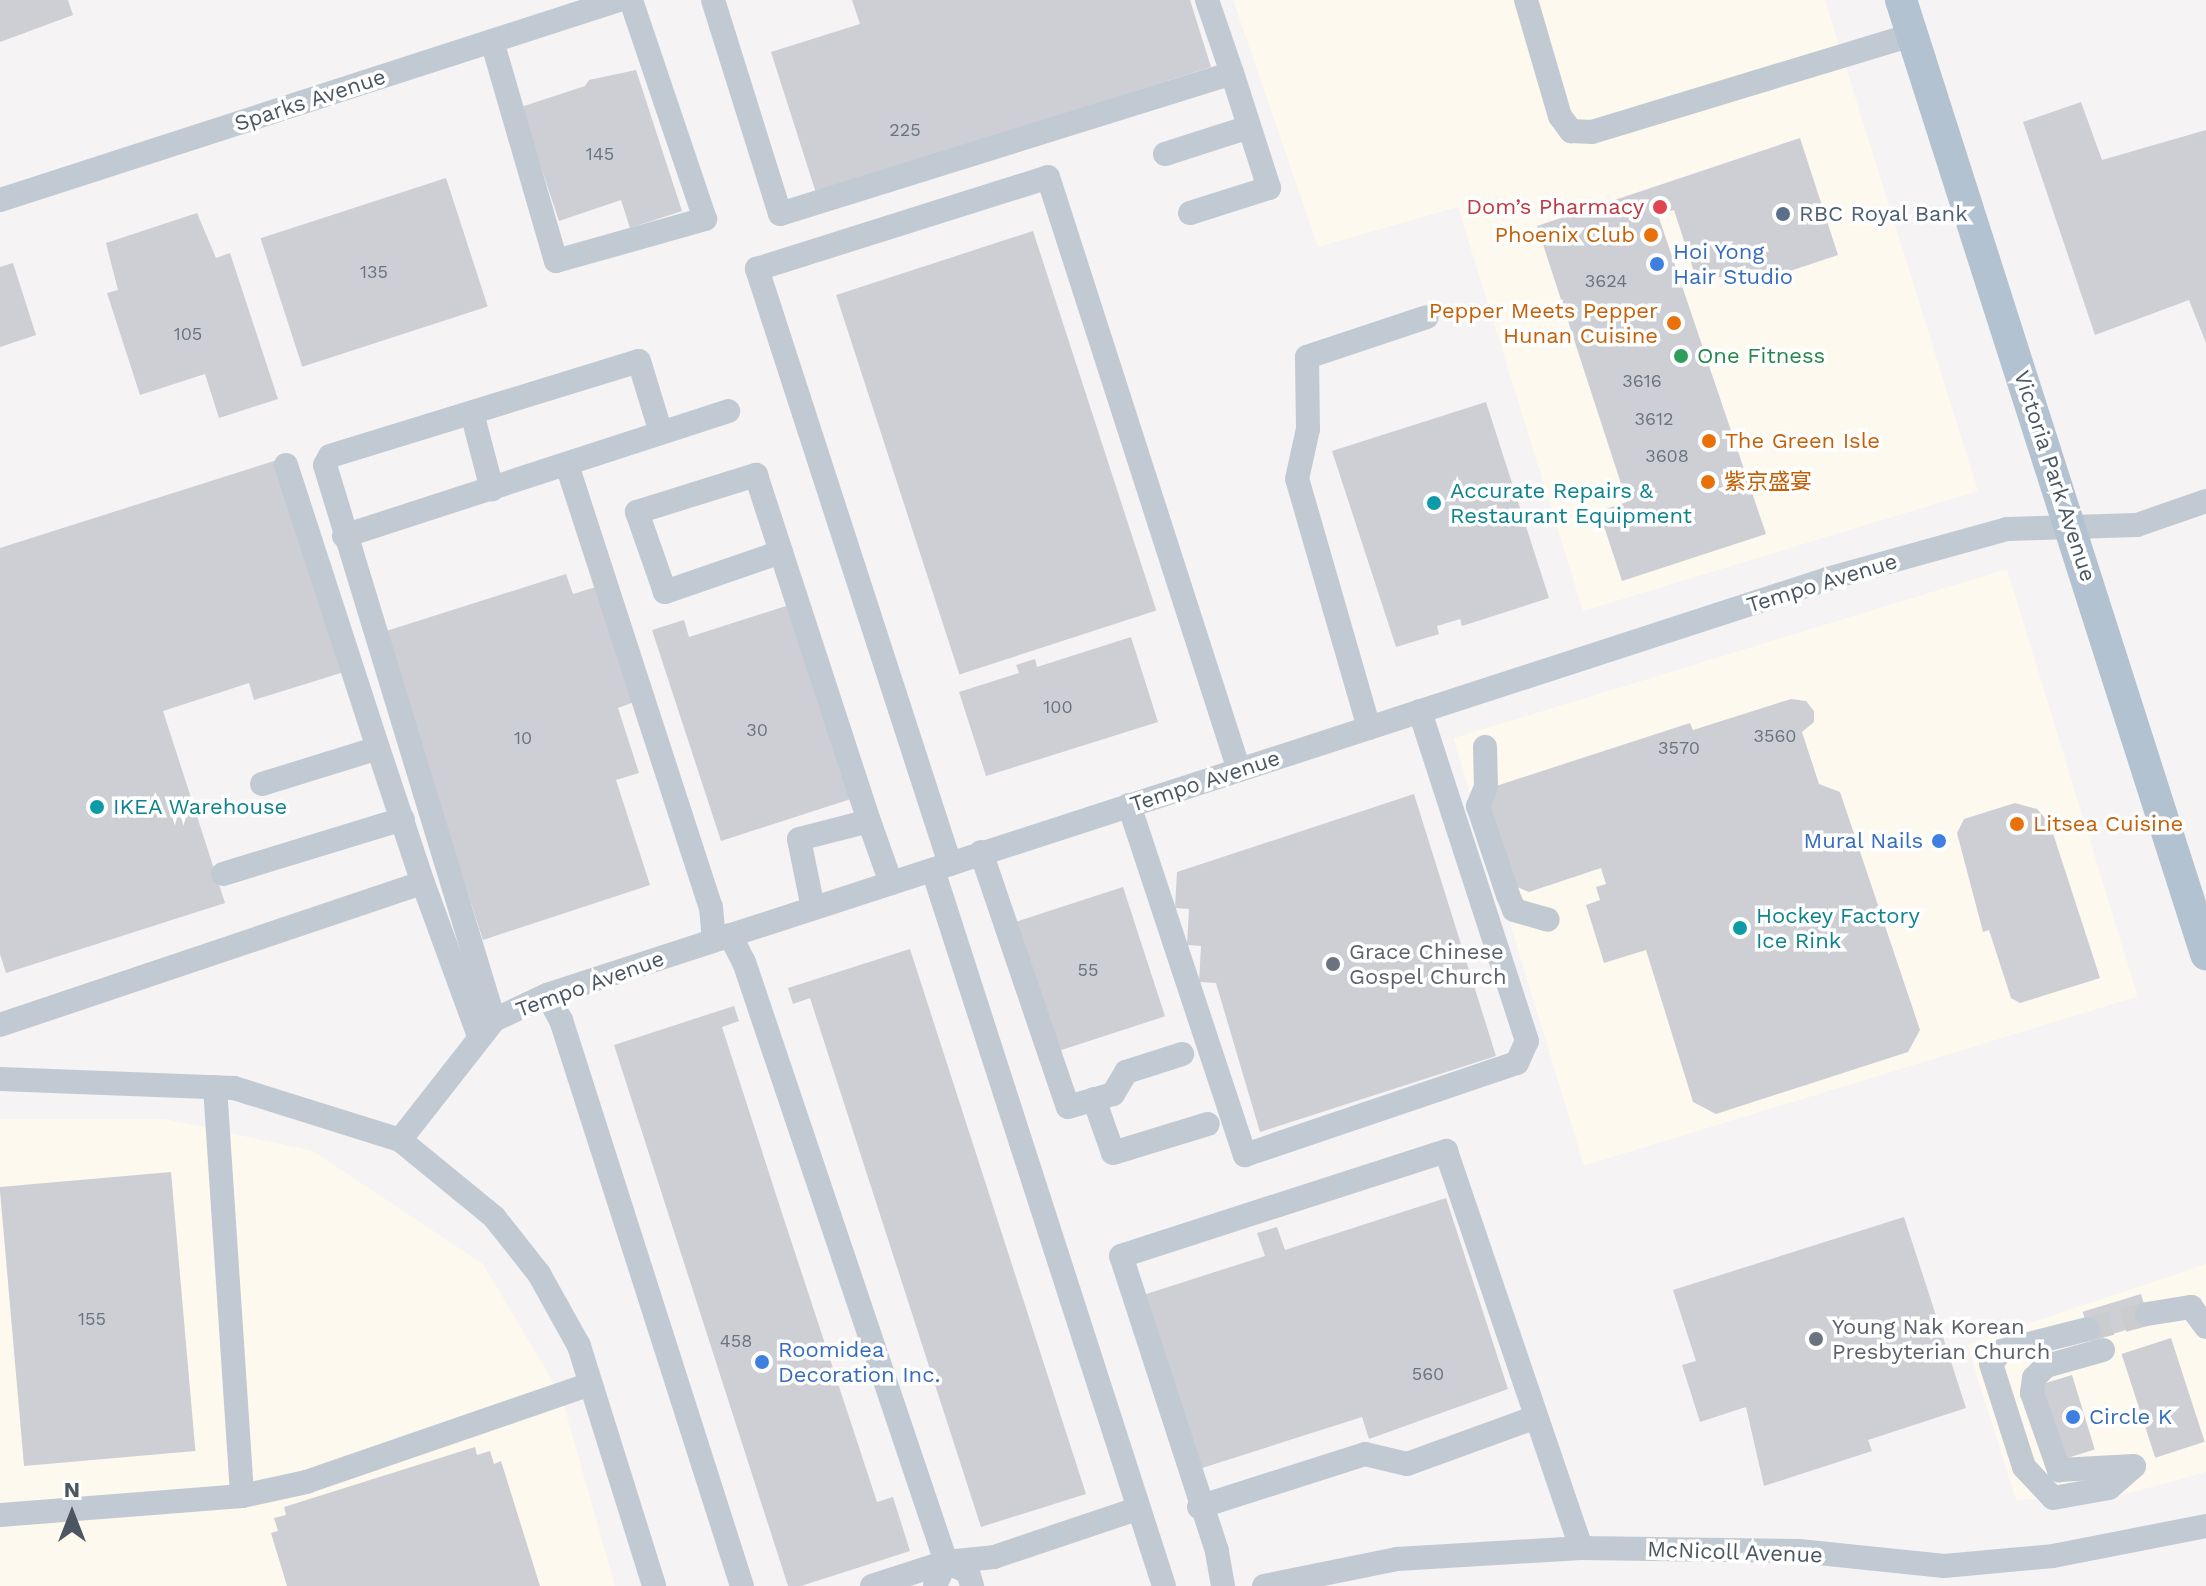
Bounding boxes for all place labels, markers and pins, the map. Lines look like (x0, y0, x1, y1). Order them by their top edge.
place label: Dom’s Pharmacy (1466, 194, 1644, 220)
marker: Dom’s Pharmacy (1651, 198, 1669, 216)
place label: RBC Royal Bank (1799, 201, 1968, 227)
marker: RBC Royal Bank (1774, 205, 1792, 223)
place label: Phoenix Club (1494, 222, 1635, 248)
marker: Phoenix Club (1642, 226, 1660, 244)
place label: Hoi Yong Hair Studio (1673, 238, 1794, 290)
marker: Hoi Yong Hair Studio (1648, 255, 1666, 273)
place label: Pepper Meets Pepper Hunan Cuisine (1428, 297, 1658, 348)
marker: Pepper Meets Pepper Hunan Cuisine (1665, 314, 1683, 332)
place label: One Fitness (1697, 343, 1825, 369)
marker: One Fitness (1672, 347, 1690, 365)
place label: The Green Isle (1725, 428, 1880, 454)
marker: The Green Isle (1700, 432, 1718, 450)
place label: 紫京盛宴 (1724, 469, 1812, 495)
marker: 紫京盛宴 (1699, 473, 1717, 491)
place label: Accurate Repairs & Restaurant Equipment (1450, 477, 1692, 528)
marker: Accurate Repairs & Restaurant Equipment (1425, 494, 1443, 512)
place label: IKEA Warehouse (113, 794, 289, 820)
marker: IKEA Warehouse (88, 798, 106, 816)
place label: Litsea Cuisine (2033, 811, 2184, 837)
marker: Litsea Cuisine (2008, 815, 2026, 833)
place label: Mural Nails (1803, 828, 1923, 854)
marker: Mural Nails (1930, 832, 1948, 850)
place label: Hockey Factory Ice Rink (1756, 902, 1920, 954)
marker: Hockey Factory Ice Rink (1731, 919, 1749, 937)
place label: Grace Chinese Gospel Church (1349, 938, 1507, 990)
marker: Grace Chinese Gospel Church (1324, 955, 1342, 973)
place label: Young Nak Korean Presbyterian Church (1832, 1313, 2050, 1364)
marker: Young Nak Korean Presbyterian Church (1807, 1330, 1825, 1348)
place label: Roomidea Decoration Inc. (778, 1336, 940, 1388)
marker: Roomidea Decoration Inc. (753, 1353, 771, 1371)
place label: Circle K (2089, 1404, 2172, 1430)
marker: Circle K (2064, 1408, 2082, 1426)

